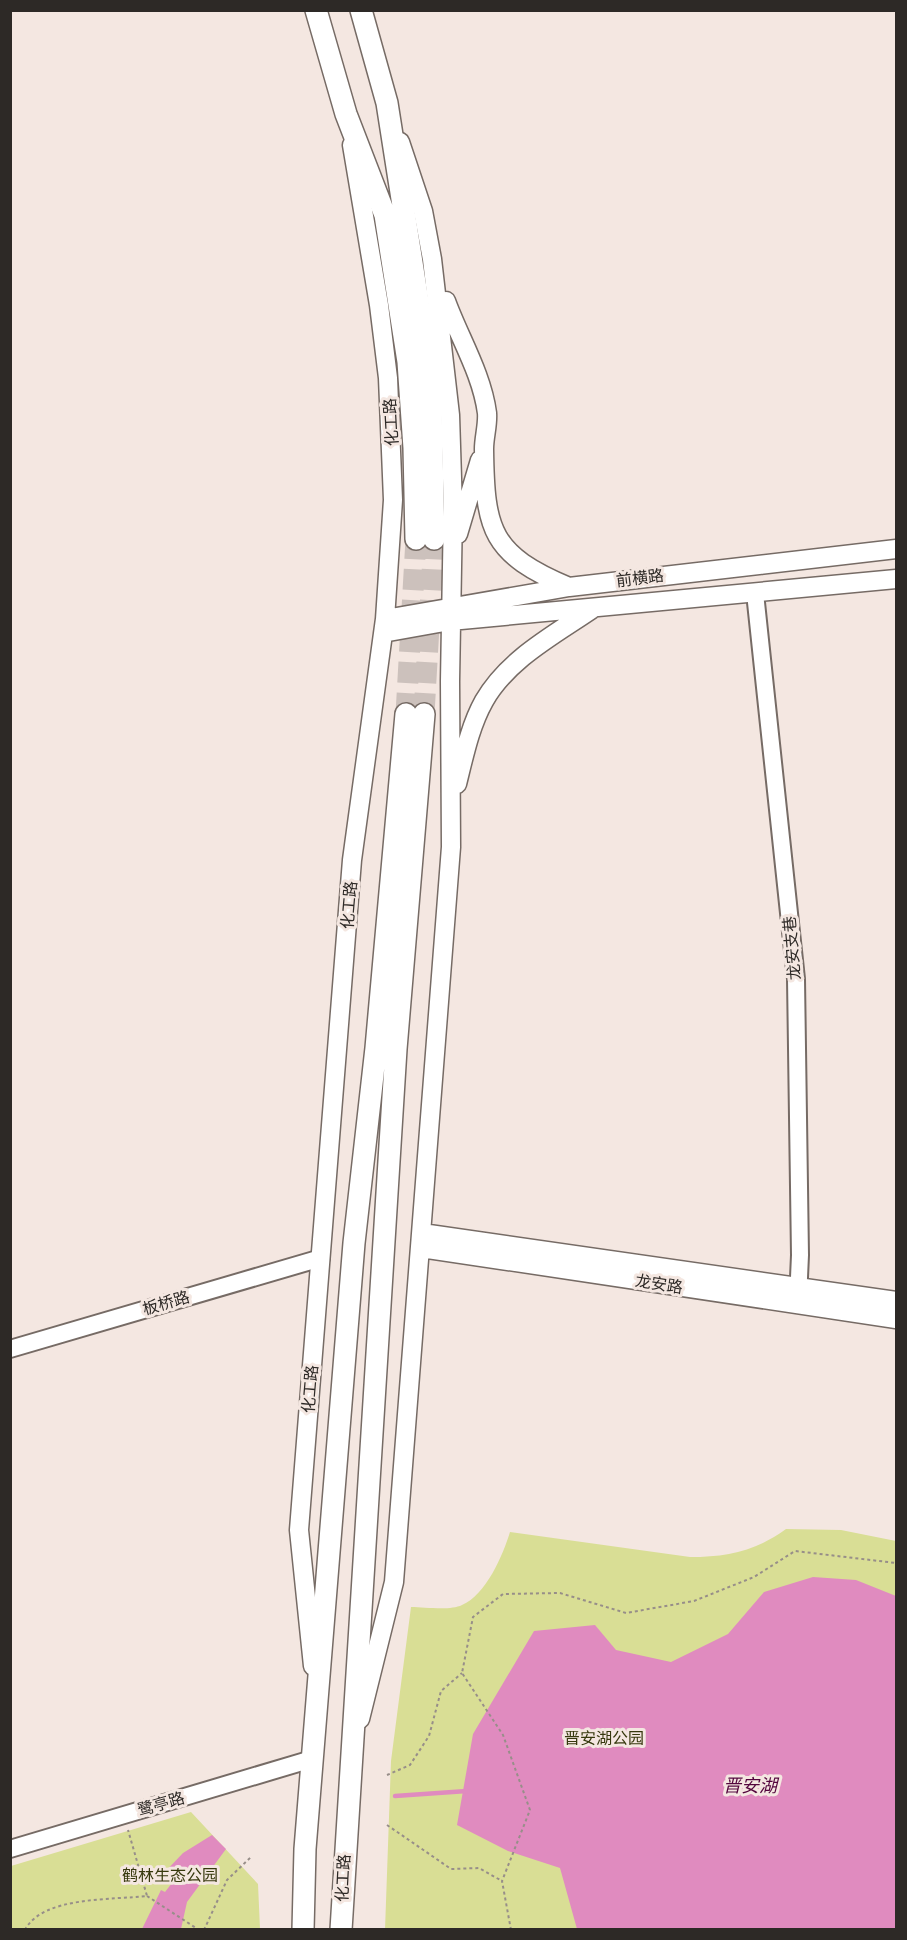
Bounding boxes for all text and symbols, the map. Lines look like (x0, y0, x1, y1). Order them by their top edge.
street label: 化工路 (380, 398, 402, 446)
street label: 前横路 (615, 566, 665, 590)
street label: 化工路 (337, 880, 361, 930)
street label: 龙安支巷 (780, 915, 804, 981)
street label: 龙安路 (634, 1271, 684, 1297)
street label: 板桥路 (140, 1287, 192, 1319)
street label: 化工路 (298, 1364, 322, 1414)
park label: 晋安湖公园 (564, 1729, 644, 1748)
water label: 晋安湖 (723, 1775, 780, 1796)
street label: 鹭亭路 (135, 1788, 187, 1820)
street label: 化工路 (332, 1854, 354, 1902)
park label: 鹤林生态公园 (122, 1866, 218, 1885)

